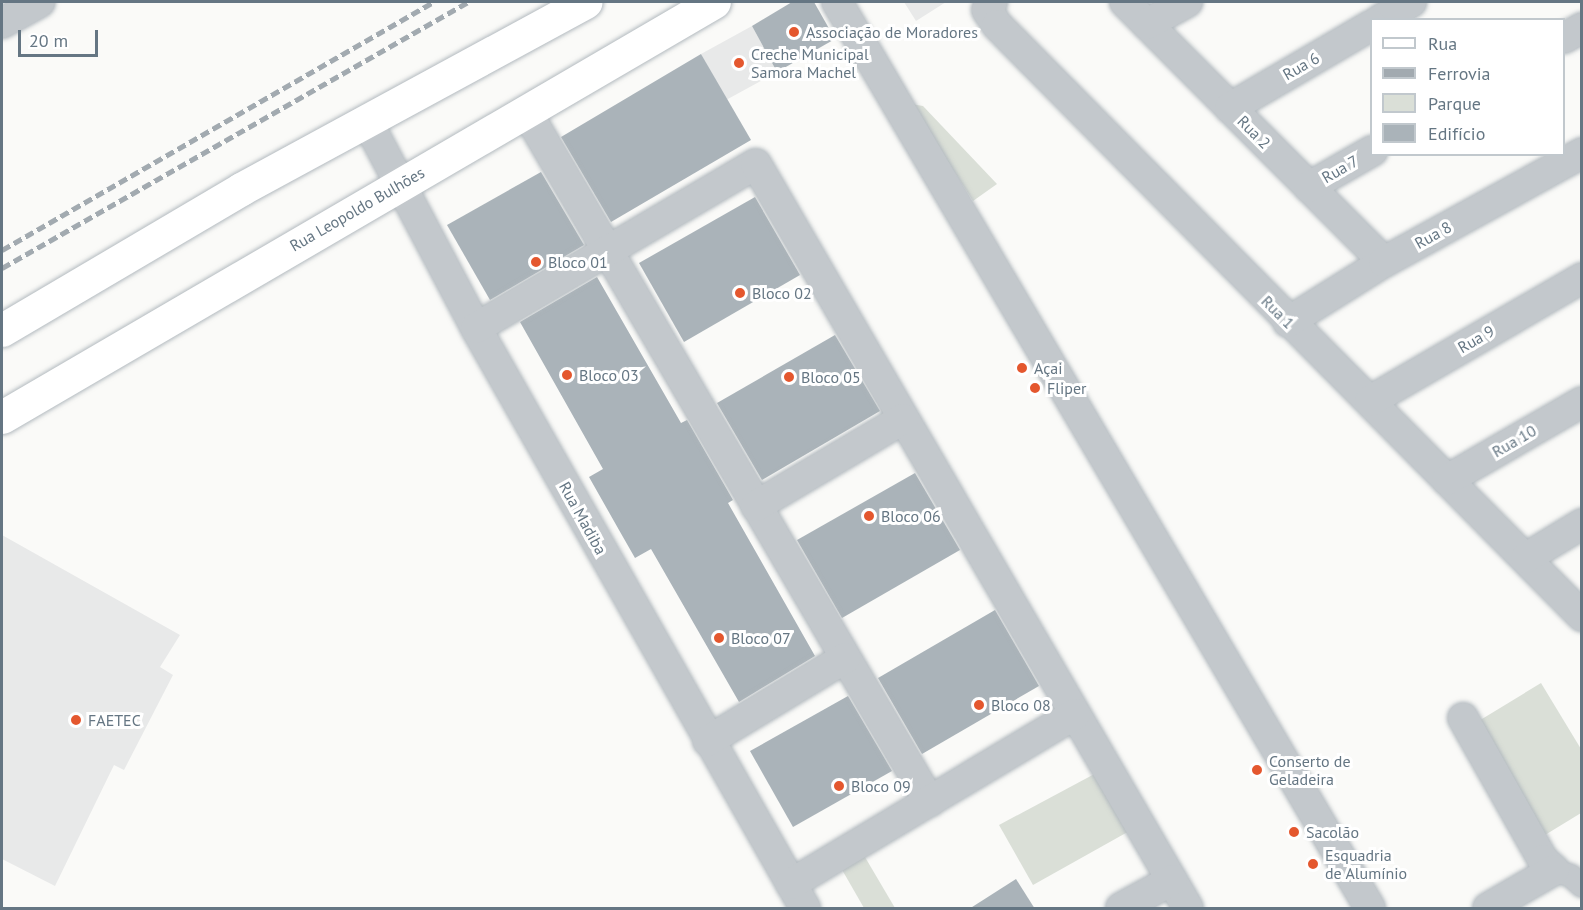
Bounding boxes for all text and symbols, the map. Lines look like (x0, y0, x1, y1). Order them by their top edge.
scale bar (21, 18, 100, 56)
legend (1370, 18, 1565, 156)
place label: Associação de Moradores (806, 22, 978, 42)
marker: Associação de Moradores (787, 25, 801, 39)
text: 20 m (29, 29, 68, 52)
text: Rua (1428, 32, 1457, 55)
place label: Creche Municipal Samora Machel (751, 44, 869, 82)
street label: Rua 6 (1279, 48, 1323, 84)
marker: Creche Municipal Samora Machel (732, 56, 746, 70)
text: Ferrovia (1428, 62, 1491, 85)
text: Parque (1428, 92, 1481, 115)
street label: Rua 2 (1233, 111, 1275, 153)
text: Edifício (1428, 122, 1485, 145)
street label: Rua 7 (1318, 151, 1362, 187)
street label: Rua Leopoldo Bulhões (286, 163, 428, 255)
street label: Rua 8 (1411, 217, 1455, 253)
place label: Bloco 01 (548, 252, 608, 272)
marker: Bloco 01 (529, 255, 543, 269)
place label: Bloco 02 (752, 283, 812, 303)
marker: Bloco 02 (733, 286, 747, 300)
street label: Rua 1 (1257, 291, 1299, 333)
street label: Rua 9 (1454, 321, 1498, 357)
place label: Açai (1034, 358, 1063, 378)
marker: Açai (1015, 361, 1029, 375)
place label: Bloco 03 (579, 365, 639, 385)
place label: Bloco 05 (801, 367, 861, 387)
marker: Bloco 03 (560, 368, 574, 382)
marker: Bloco 05 (782, 370, 796, 384)
place label: Fliper (1047, 378, 1086, 398)
marker: Fliper (1028, 381, 1042, 395)
street label: Rua 10 (1489, 421, 1539, 461)
street label: Rua Madiba (555, 478, 611, 558)
place label: Bloco 06 (881, 506, 941, 526)
marker: Bloco 06 (862, 509, 876, 523)
place label: Bloco 07 (731, 628, 791, 648)
marker: Bloco 07 (712, 631, 726, 645)
place label: Bloco 08 (991, 695, 1051, 715)
marker: Bloco 08 (972, 698, 986, 712)
place label: FAETEC (88, 710, 141, 730)
marker: FAETEC (69, 713, 83, 727)
place label: Conserto de Geladeira (1269, 751, 1351, 789)
marker: Conserto de Geladeira (1250, 763, 1264, 777)
place label: Bloco 09 (851, 776, 911, 796)
marker: Bloco 09 (832, 779, 846, 793)
place label: Sacolão (1306, 822, 1359, 842)
marker: Sacolão (1287, 825, 1301, 839)
place label: Esquadria de Alumínio (1325, 845, 1408, 883)
marker: Esquadria de Alumínio (1306, 857, 1320, 871)

